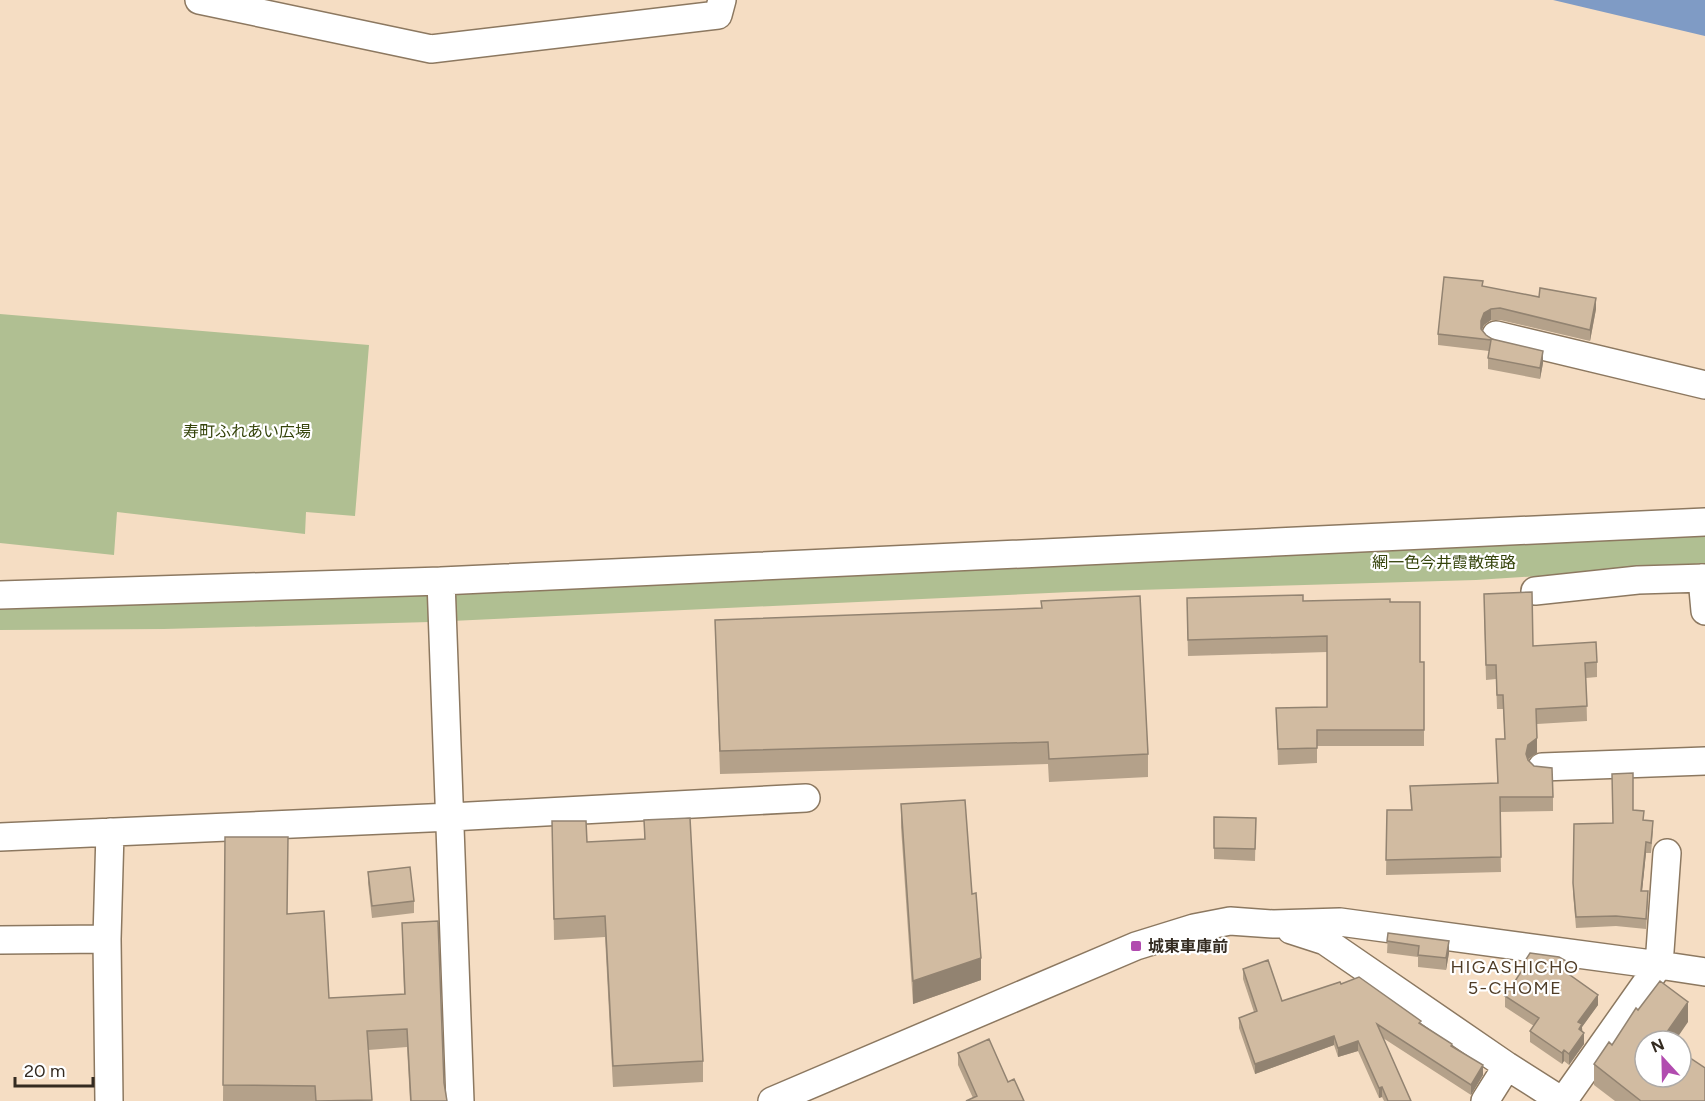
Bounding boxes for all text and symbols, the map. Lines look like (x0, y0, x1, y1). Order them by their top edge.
park label: 寿町ふれあい広場 (183, 422, 311, 441)
park label: 網一色今井霞散策路 (1372, 553, 1516, 572)
place label: 城東車庫前 (1148, 937, 1228, 956)
marker: 城東車庫前 (1129, 939, 1143, 953)
district label: HIGASHICHO 5-CHOME (1450, 956, 1580, 999)
north arrow (1633, 1029, 1693, 1089)
text: N (1648, 1034, 1667, 1057)
scale bar (15, 1050, 93, 1088)
text: 20 m (24, 1060, 65, 1082)

